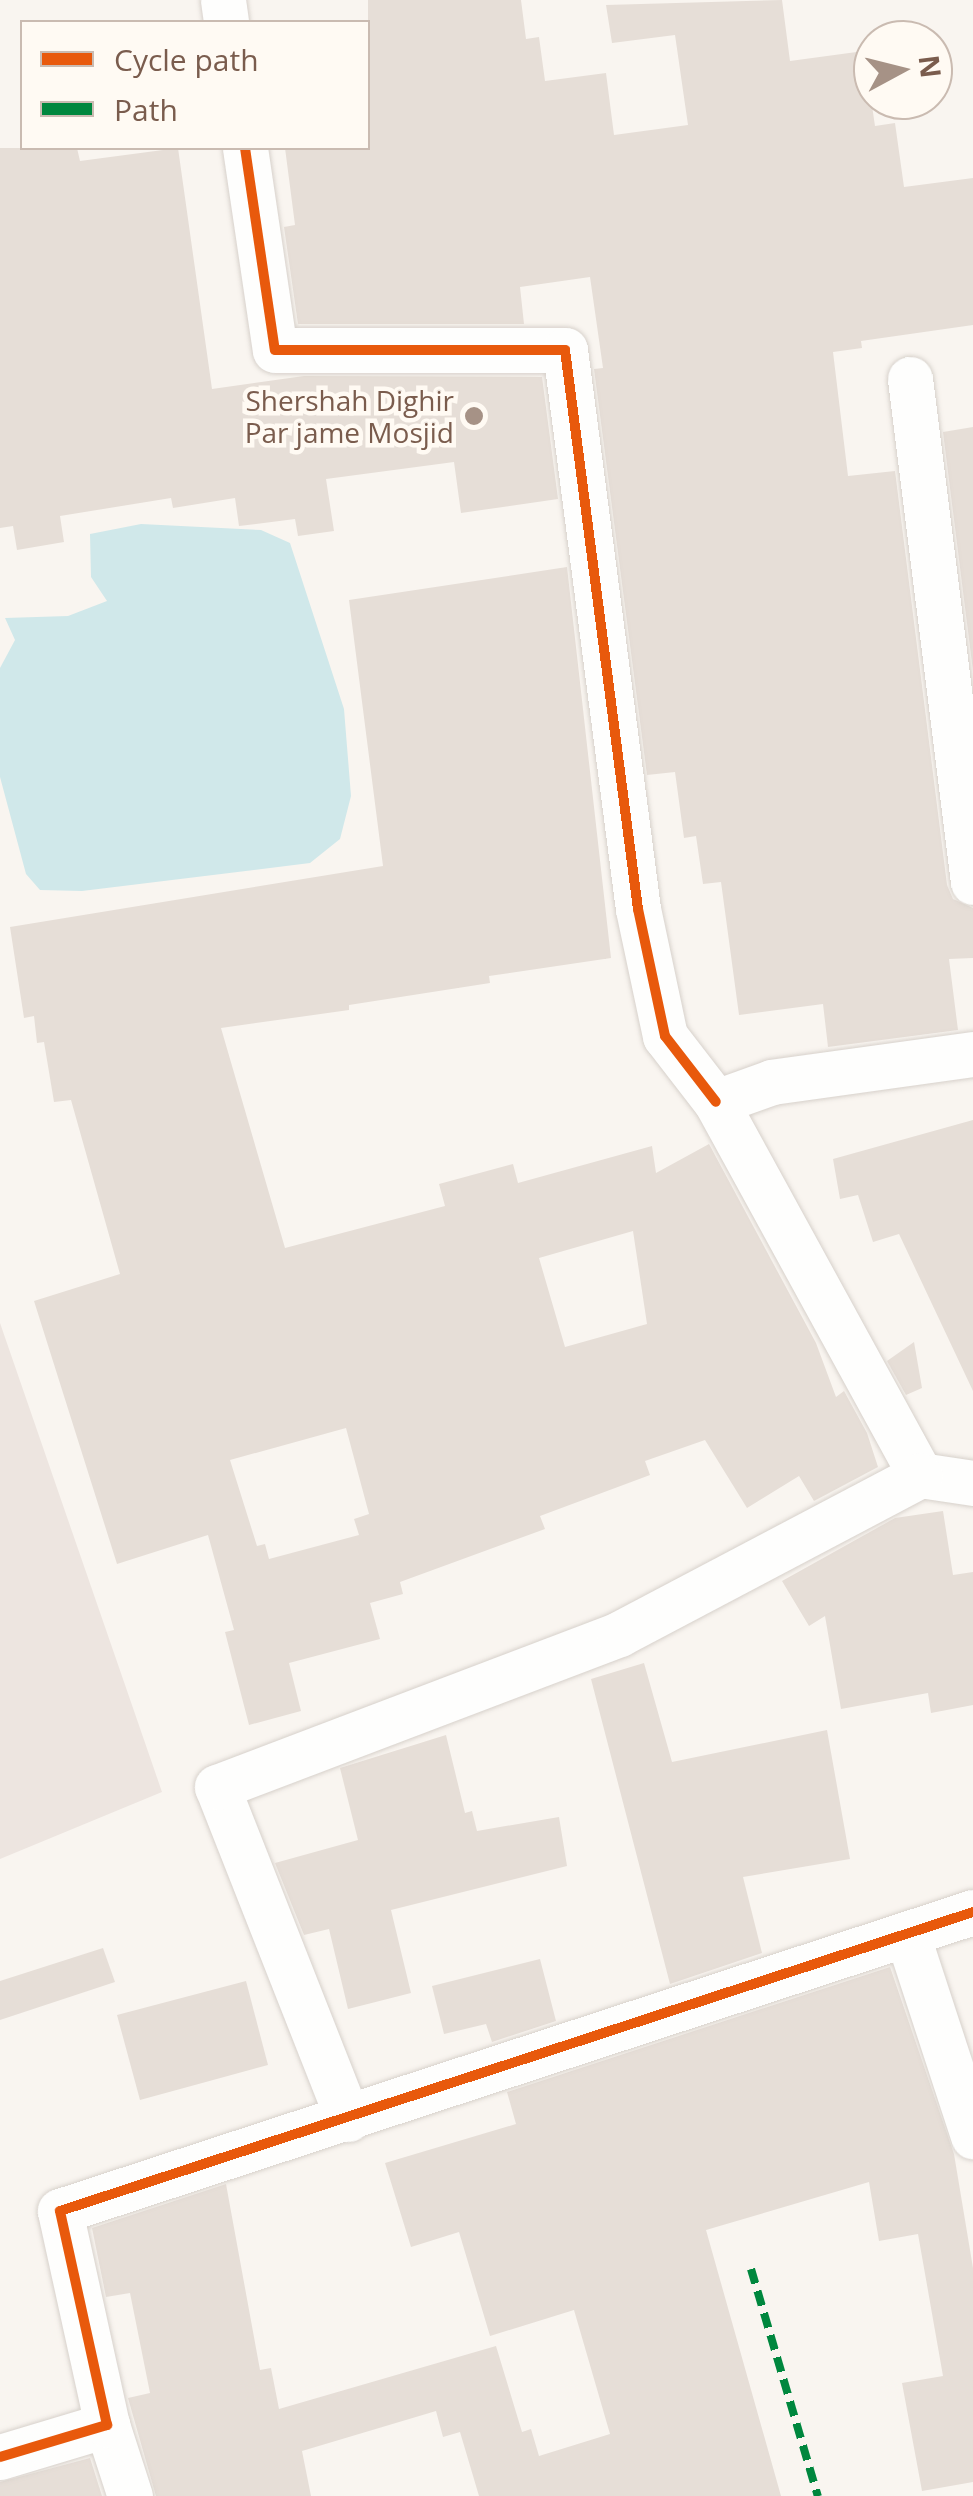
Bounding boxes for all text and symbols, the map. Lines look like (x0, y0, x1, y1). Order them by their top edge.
legend (20, 20, 370, 150)
north arrow (853, 20, 953, 120)
text: Cycle path (114, 39, 259, 80)
text: N (911, 53, 951, 80)
text: Path (114, 89, 178, 130)
place label: Shershah Dighir Par jame Mosjid (245, 383, 454, 449)
marker: Shershah Dighir Par jame Mosjid (463, 405, 485, 427)

